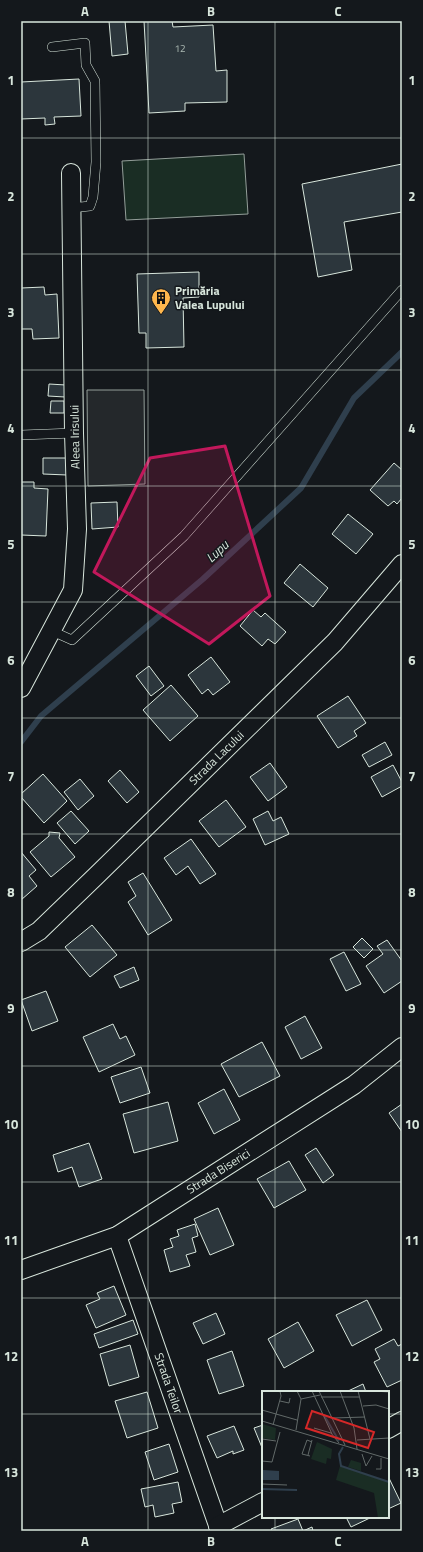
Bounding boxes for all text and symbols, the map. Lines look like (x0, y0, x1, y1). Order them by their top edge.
text: A (81, 1, 89, 21)
text: B (207, 1, 215, 21)
text: C (334, 1, 342, 21)
house number: 12 (174, 41, 186, 56)
text: 1 (7, 70, 15, 90)
text: 1 (408, 70, 416, 90)
text: 2 (7, 186, 15, 206)
text: 2 (408, 186, 416, 206)
place label: Primăria Valea Lupului (175, 281, 245, 314)
building icon: Primăria Valea Lupului (150, 287, 172, 315)
text: 3 (7, 302, 15, 322)
text: 3 (408, 302, 416, 322)
street label: Aleea Irisului (64, 405, 85, 469)
text: 4 (7, 418, 15, 438)
text: 4 (408, 418, 416, 438)
text: 5 (7, 534, 15, 554)
water label: Lupu (201, 534, 234, 567)
text: 5 (408, 534, 416, 554)
text: 6 (7, 650, 15, 670)
text: 6 (408, 650, 416, 670)
street label: Strada Lacului (184, 726, 248, 789)
text: 7 (7, 766, 15, 786)
text: 7 (408, 766, 416, 786)
text: 8 (7, 882, 15, 902)
text: 8 (408, 882, 416, 902)
text: 9 (7, 998, 15, 1018)
text: 9 (408, 998, 416, 1018)
text: 10 (4, 1114, 18, 1134)
text: 10 (405, 1114, 419, 1134)
street label: Strada Biserici (183, 1144, 254, 1198)
text: 11 (4, 1230, 18, 1250)
text: 11 (405, 1230, 419, 1250)
text: 12 (4, 1346, 18, 1366)
text: 12 (405, 1346, 419, 1366)
street label: Strada Teilor (150, 1350, 188, 1416)
inset map (262, 1391, 389, 1518)
text: 13 (4, 1462, 18, 1482)
text: 13 (405, 1462, 419, 1482)
text: A (81, 1531, 89, 1551)
text: B (207, 1531, 215, 1551)
text: C (334, 1531, 342, 1551)

